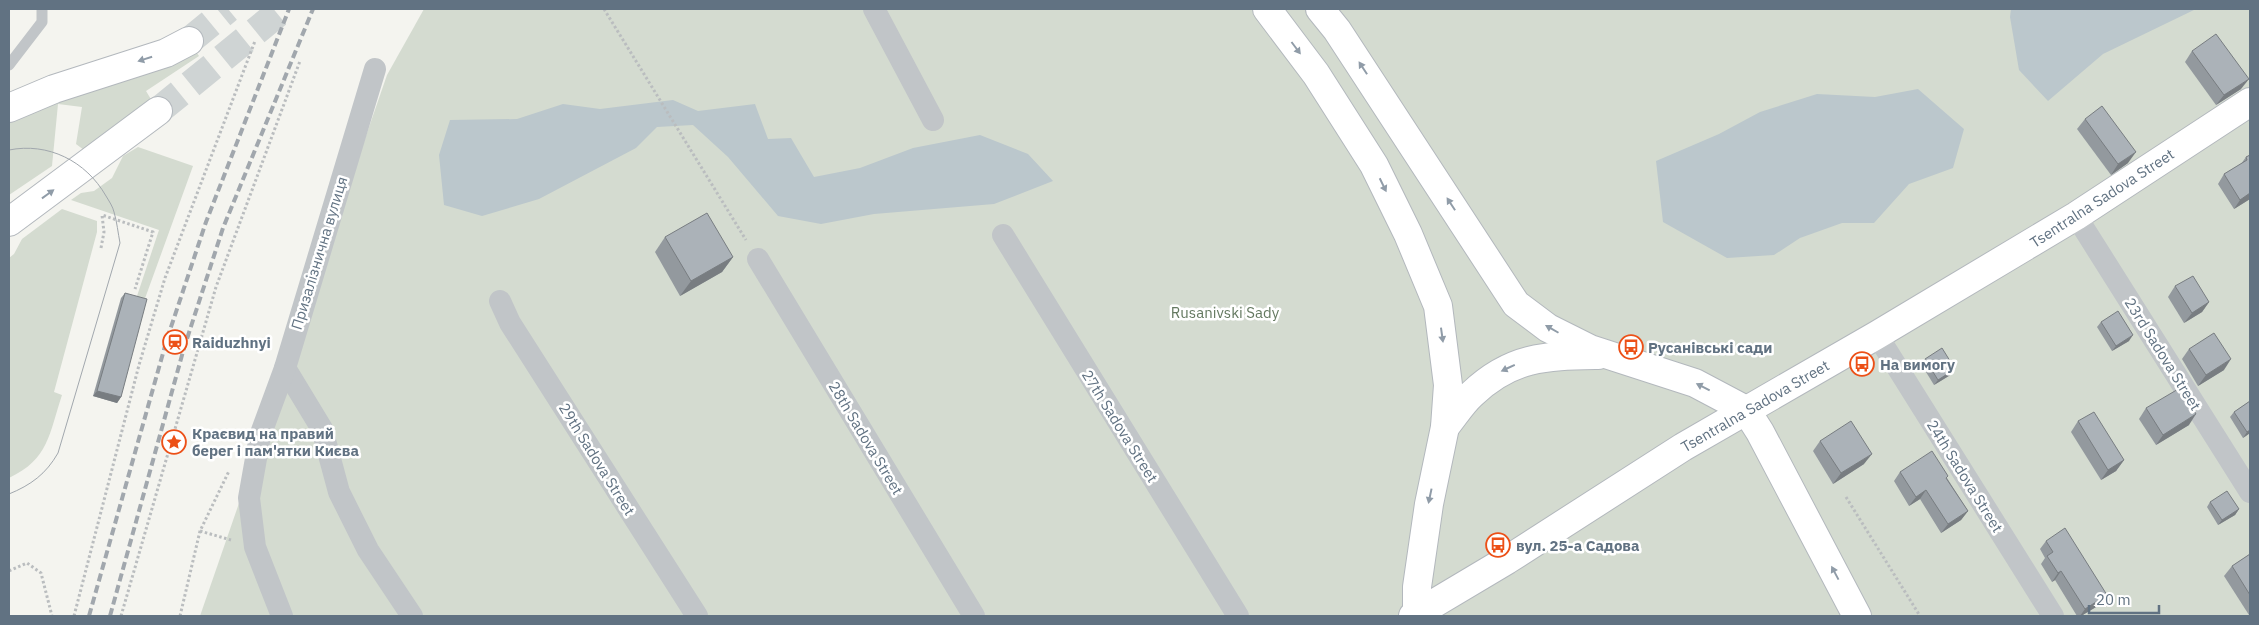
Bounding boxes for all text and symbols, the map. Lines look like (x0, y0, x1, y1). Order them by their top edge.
one-way arrow (1291, 41, 1302, 54)
one-way arrow (137, 56, 152, 63)
one-way arrow (1358, 62, 1367, 75)
street label: Tsentralna Sadova Street (2026, 144, 2178, 252)
street label: Призалізнична вулиця (287, 174, 351, 332)
one-way arrow (1379, 177, 1387, 192)
one-way arrow (41, 188, 54, 199)
one-way arrow (1447, 198, 1456, 211)
street label: 23rd Sadova Street (2121, 294, 2205, 414)
park label: Rusanivski Sady (1171, 303, 1280, 322)
one-way arrow (1544, 325, 1559, 333)
one-way arrow (1438, 327, 1446, 343)
station icon: Raiduzhnyi (162, 329, 188, 355)
place label: Raiduzhnyi (192, 333, 271, 352)
bus stop icon: Русанівські сади (1618, 334, 1644, 360)
place label: Русанівські сади (1648, 338, 1772, 357)
bus stop icon: На вимогу (1849, 351, 1875, 377)
place label: На вимогу (1880, 355, 1955, 374)
street label: Tsentralna Sadova Street (1677, 356, 1833, 456)
one-way arrow (1500, 364, 1515, 372)
street label: 27th Sadova Street (1078, 366, 1162, 486)
street label: 28th Sadova Street (825, 378, 907, 498)
one-way arrow (1696, 383, 1710, 391)
street label: 29th Sadova Street (555, 399, 639, 519)
street label: 24th Sadova Street (1923, 416, 2007, 536)
place label: Краєвид на правий берег і пам'ятки Києва (192, 424, 359, 460)
place icon: Краєвид на правий берег і пам'ятки Києва (161, 429, 187, 455)
one-way arrow (1426, 488, 1434, 504)
bus stop icon: вул. 25-а Садова (1485, 532, 1511, 558)
place label: вул. 25-а Садова (1516, 536, 1640, 555)
one-way arrow (1831, 565, 1839, 580)
scale bar (2089, 582, 2159, 614)
text: 20 m (2096, 590, 2131, 609)

